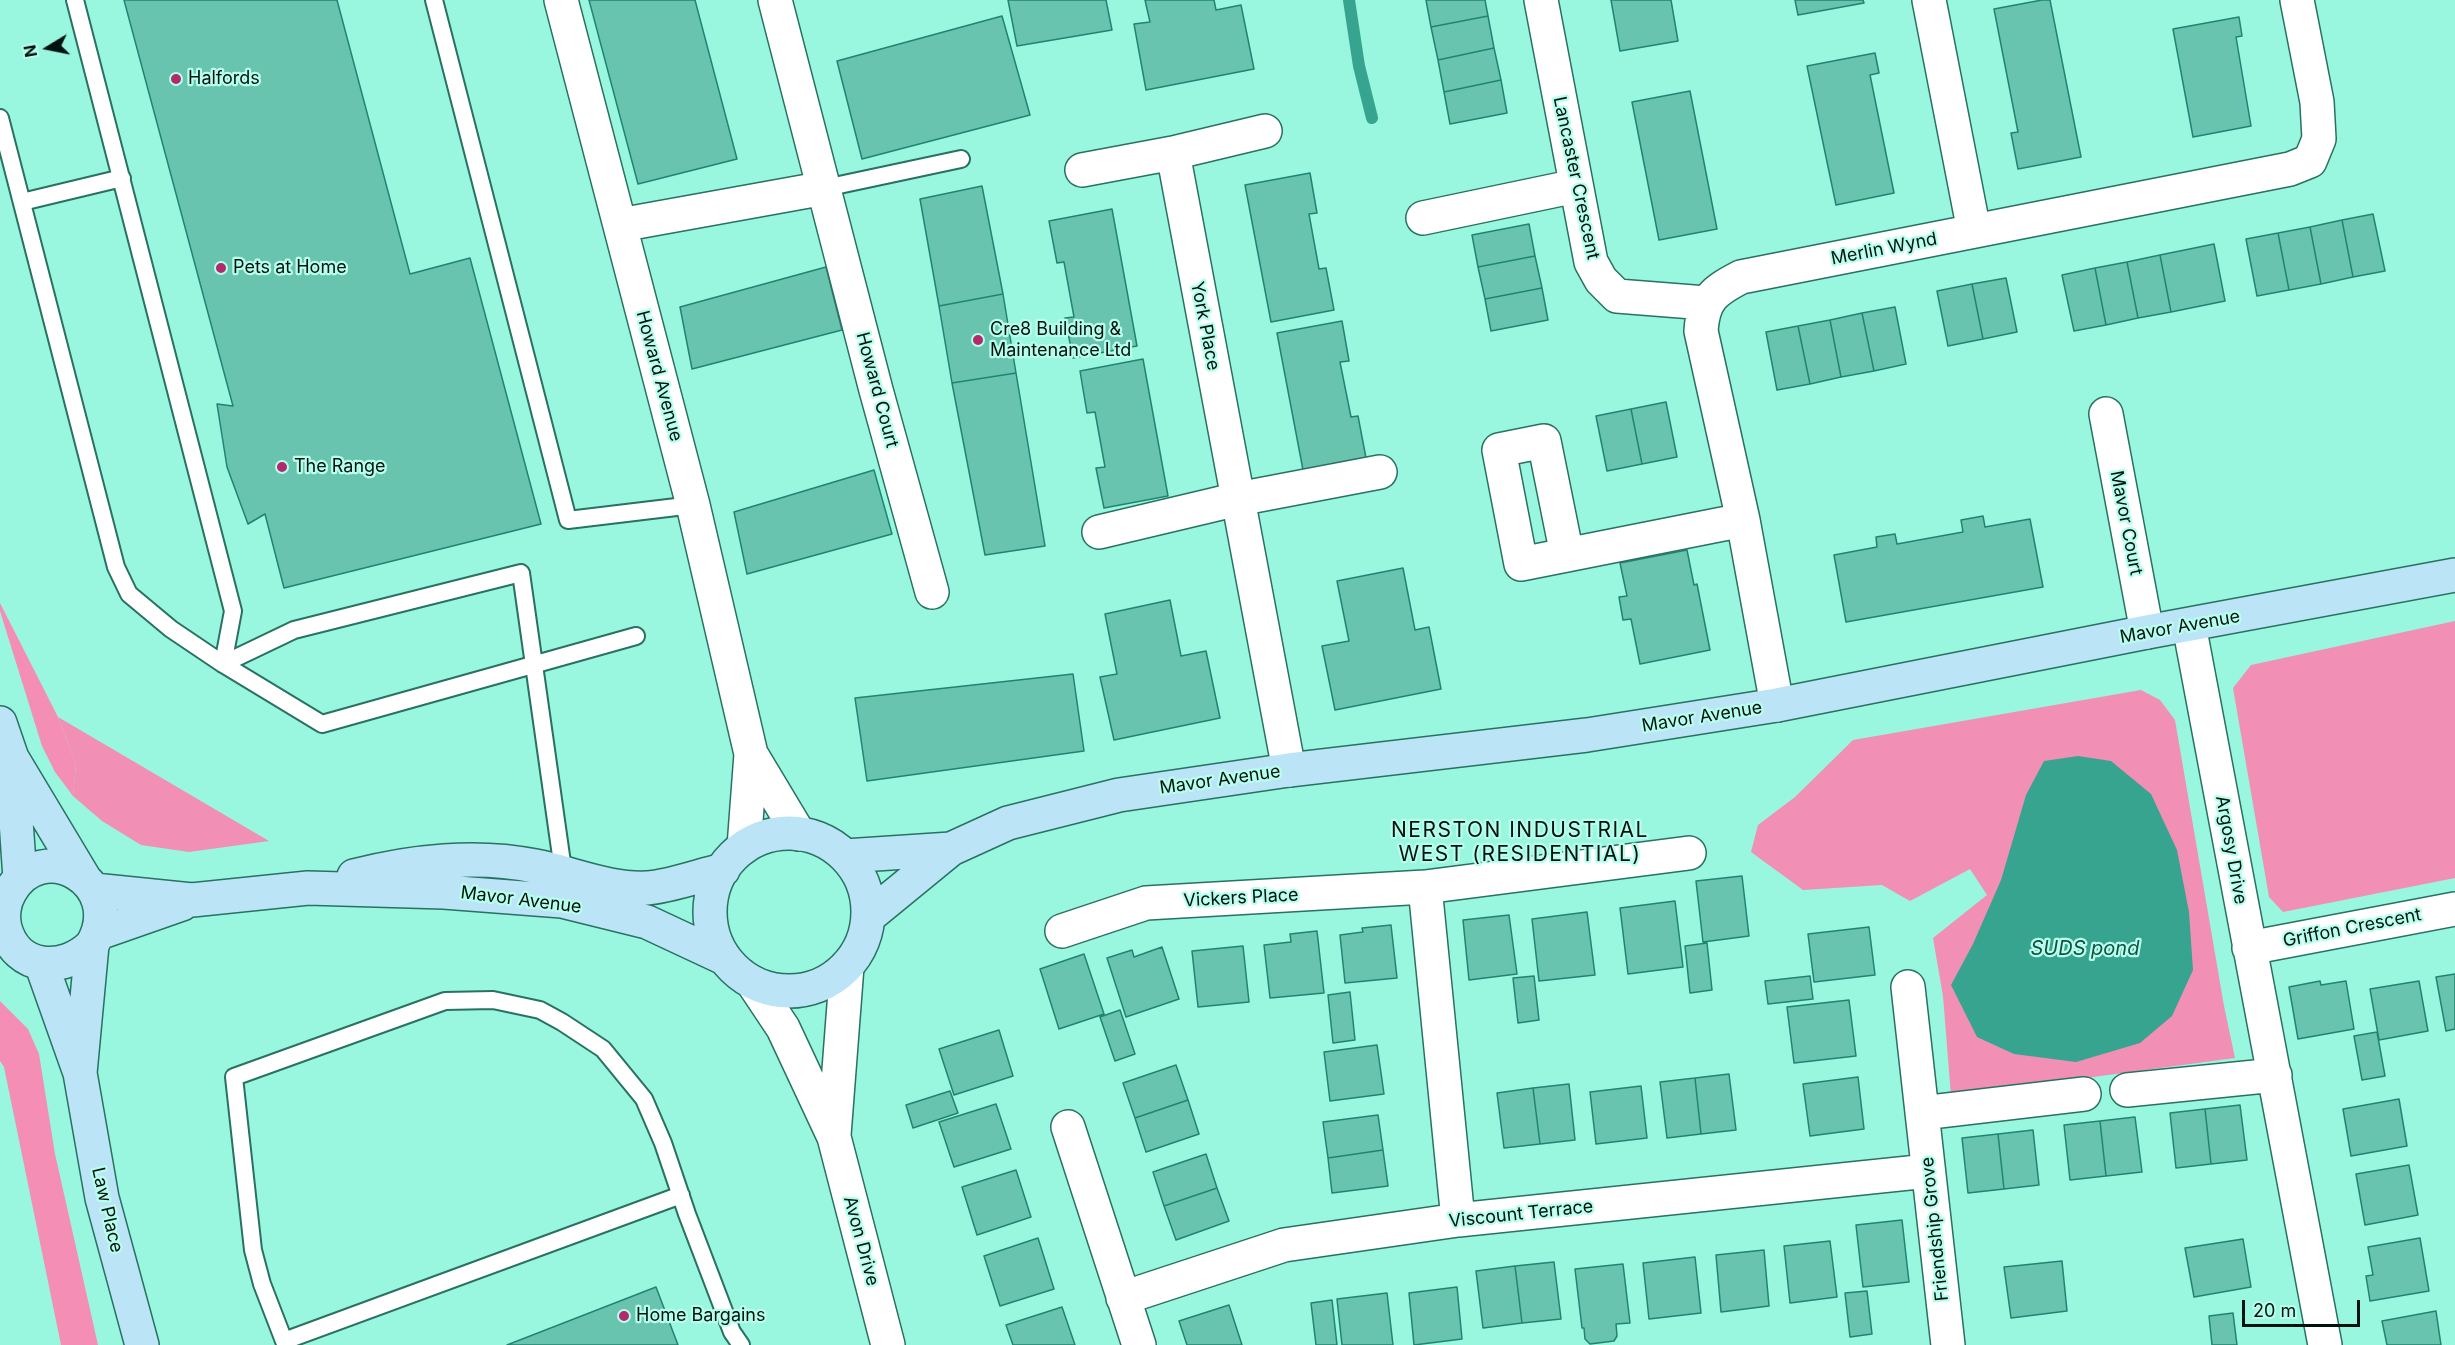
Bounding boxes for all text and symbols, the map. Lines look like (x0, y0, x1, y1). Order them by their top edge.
north arrow (18, 18, 78, 78)
text: N (19, 43, 41, 59)
place label: Halfords (188, 68, 260, 90)
marker: Halfords (169, 72, 183, 86)
street label: Lancaster Crescent (1548, 95, 1604, 261)
street label: Merlin Wynd (1829, 228, 1939, 270)
place label: Pets at Home (233, 257, 347, 279)
marker: Pets at Home (214, 261, 228, 275)
street label: York Place (1186, 280, 1224, 372)
street label: Howard Avenue (631, 308, 687, 444)
place label: Cre8 Building & Maintenance Ltd (990, 319, 1131, 362)
street label: Howard Court (851, 330, 903, 450)
marker: Cre8 Building & Maintenance Ltd (971, 333, 985, 347)
place label: The Range (294, 456, 386, 478)
marker: The Range (275, 460, 289, 474)
street label: Mavor Court (2105, 469, 2147, 577)
street label: Mavor Avenue (2118, 606, 2242, 648)
street label: Mavor Avenue (1640, 697, 1764, 737)
street label: Mavor Avenue (1158, 761, 1282, 799)
street label: Argosy Drive (2211, 794, 2251, 906)
district label: NERSTON INDUSTRIAL WEST (RESIDENTIAL) (1391, 818, 1649, 868)
street label: Mavor Avenue (459, 882, 583, 918)
street label: Vickers Place (1183, 884, 1299, 912)
street label: Griffon Crescent (2281, 904, 2423, 952)
water label: SUDS pond (2031, 937, 2139, 961)
street label: Friendship Grove (1917, 1156, 1953, 1302)
street label: Law Place (87, 1165, 127, 1255)
street label: Avon Drive (839, 1194, 883, 1288)
street label: Viscount Terrace (1448, 1196, 1594, 1232)
scale bar (2245, 1288, 2364, 1326)
text: 20 m (2253, 1300, 2296, 1321)
place label: Home Bargains (636, 1305, 765, 1327)
marker: Home Bargains (617, 1309, 631, 1323)

